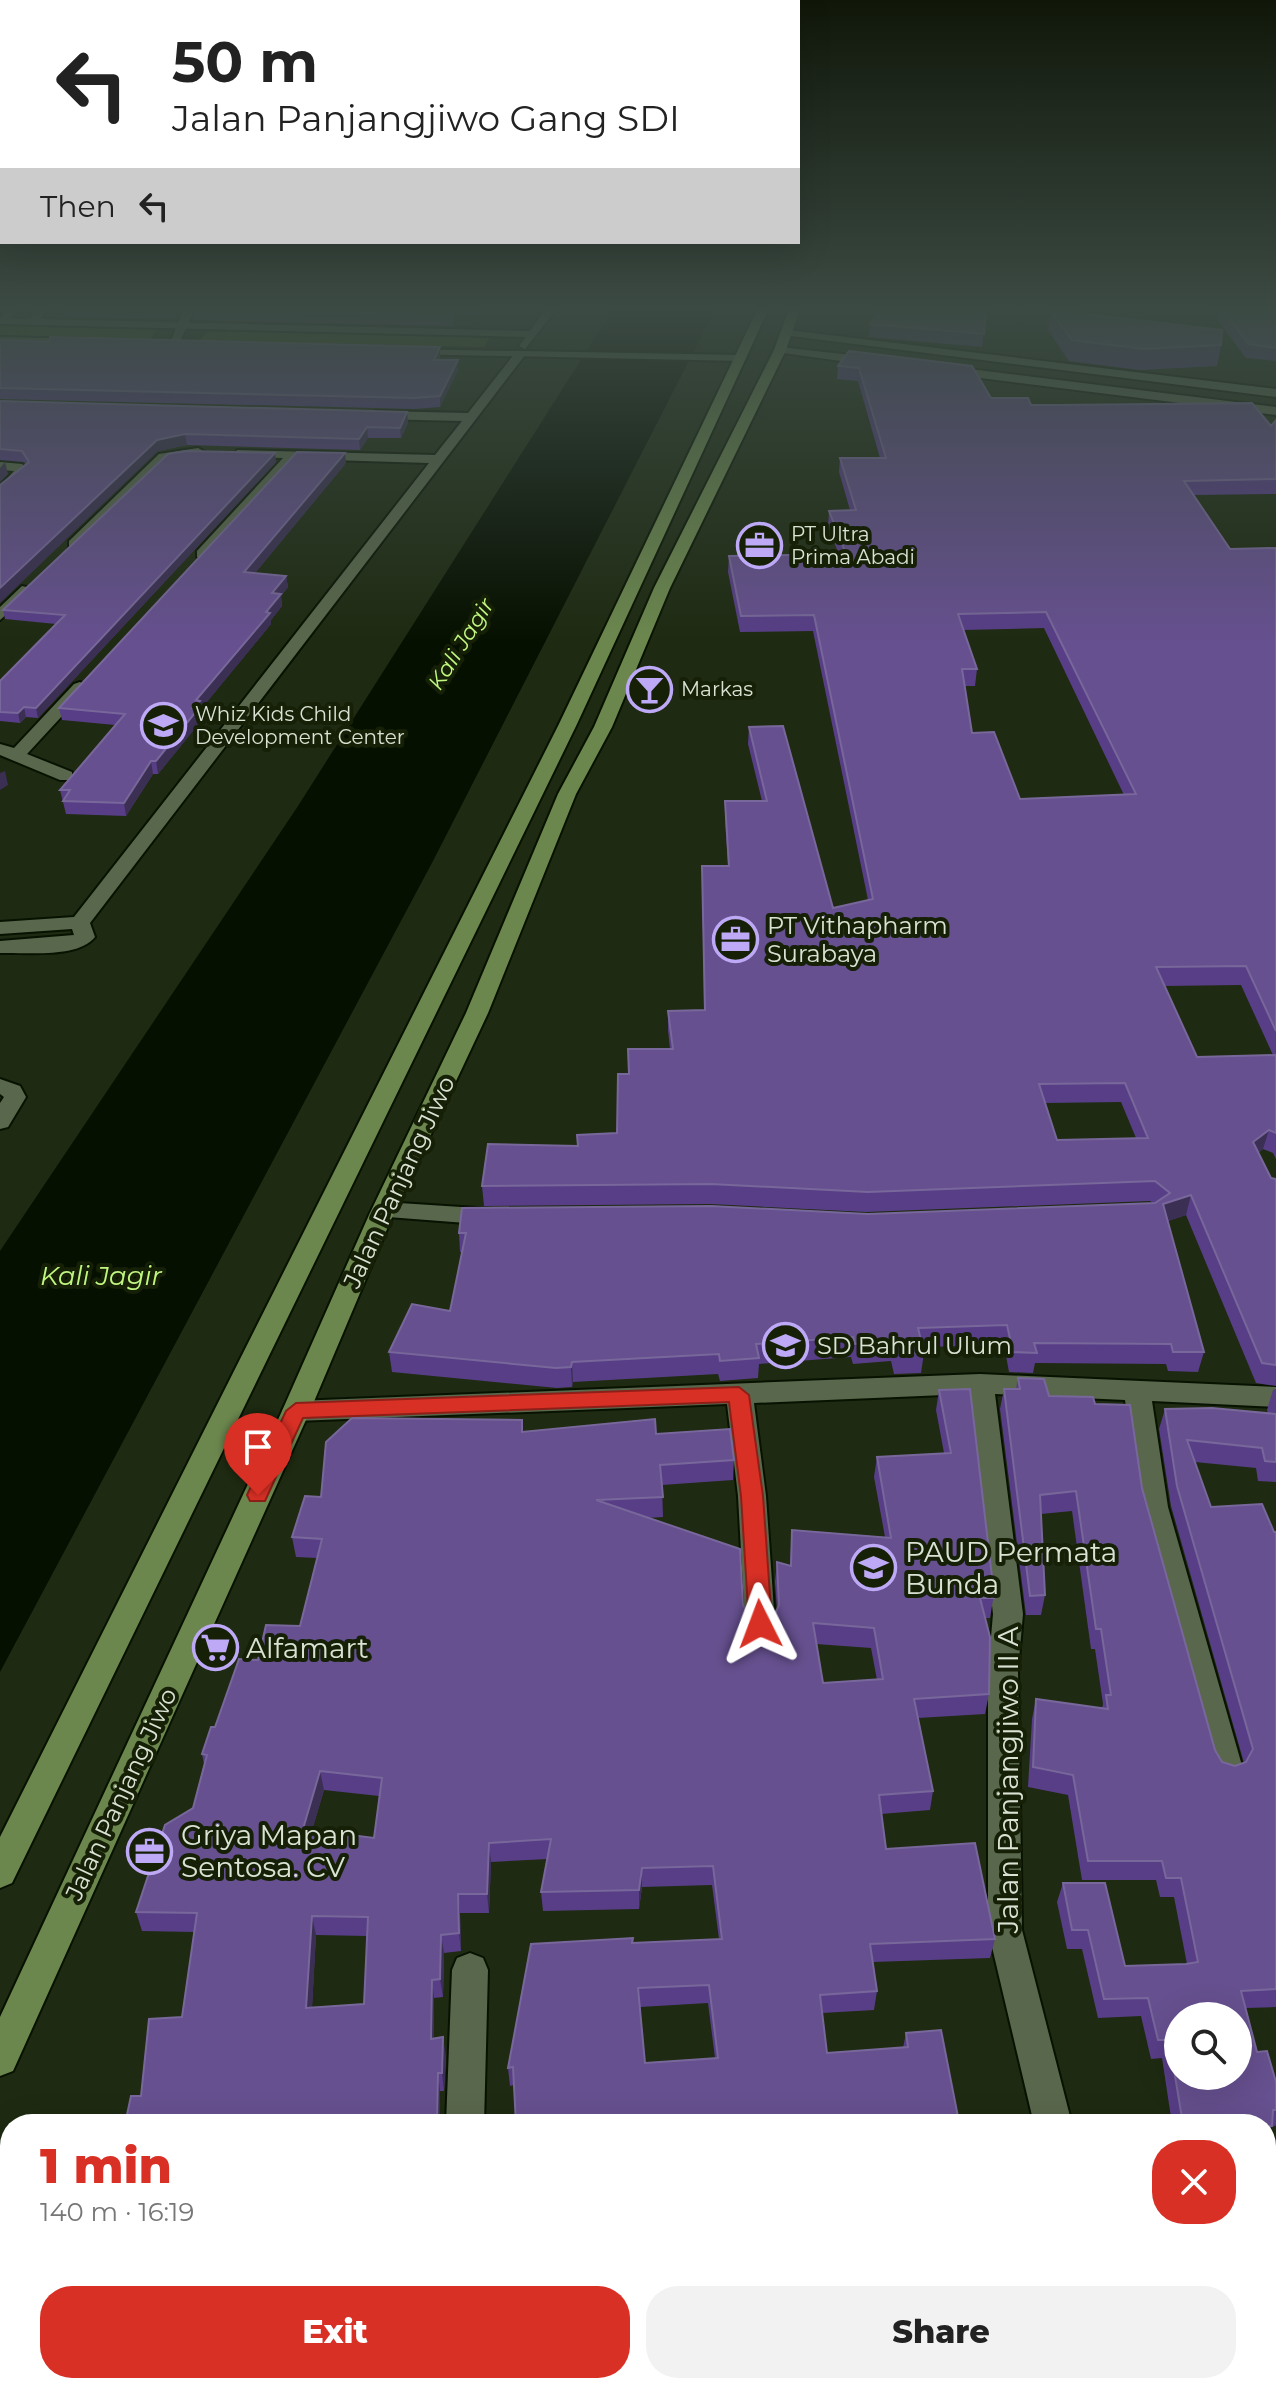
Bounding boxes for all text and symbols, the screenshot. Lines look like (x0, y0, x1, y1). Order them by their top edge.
text: 50 m (172, 28, 318, 96)
icon: left (40, 32, 144, 136)
text: Jalan Panjangjiwo Gang SDI (172, 96, 680, 140)
icon: left (132, 184, 176, 228)
text: Then (40, 188, 116, 225)
office icon: PT Ultra Prima Abadi (736, 521, 784, 569)
place label: PT Ultra Prima Abadi (791, 522, 915, 569)
water label: Kali Jagir (422, 592, 500, 695)
bar icon: Markas (626, 665, 674, 713)
place label: Markas (681, 677, 753, 701)
school or university icon: Whiz Kids Child Development Center (140, 701, 188, 749)
place label: Whiz Kids Child Development Center (195, 702, 405, 749)
place label: PT Vithapharm Surabaya (767, 911, 948, 968)
office icon: PT Vithapharm Surabaya (712, 915, 760, 963)
street label: Jalan Panjang Jiwo (337, 1071, 461, 1294)
water label: Kali Jagir (40, 1260, 163, 1292)
school or university icon: SD Bahrul Ulum (762, 1321, 810, 1369)
place label: SD Bahrul Ulum (817, 1331, 1012, 1360)
pin (224, 1413, 292, 1495)
icon: arrive (236, 1425, 280, 1469)
place label: PAUD Permata Bunda (905, 1535, 1117, 1601)
school or university icon: PAUD Permata Bunda (850, 1544, 898, 1592)
position arrow (718, 1582, 802, 1666)
supermarket icon: Alfamart (191, 1624, 239, 1672)
street label: Jalan Panjangjiwo II A (991, 1626, 1025, 1934)
place label: Alfamart (246, 1631, 369, 1665)
street label: Jalan Panjang Jiwo (59, 1683, 183, 1906)
place label: Griya Mapan Sentosa. CV (181, 1818, 357, 1884)
office icon: Griya Mapan Sentosa. CV (126, 1827, 174, 1875)
map controls (1164, 2002, 1252, 2090)
button: search (1164, 2002, 1252, 2090)
text: 1 min (40, 2137, 172, 2195)
button: close (1152, 2140, 1236, 2224)
text: 140 m · 16:19 (40, 2196, 194, 2228)
button: Exit (40, 2286, 630, 2378)
button: Share (646, 2286, 1236, 2378)

